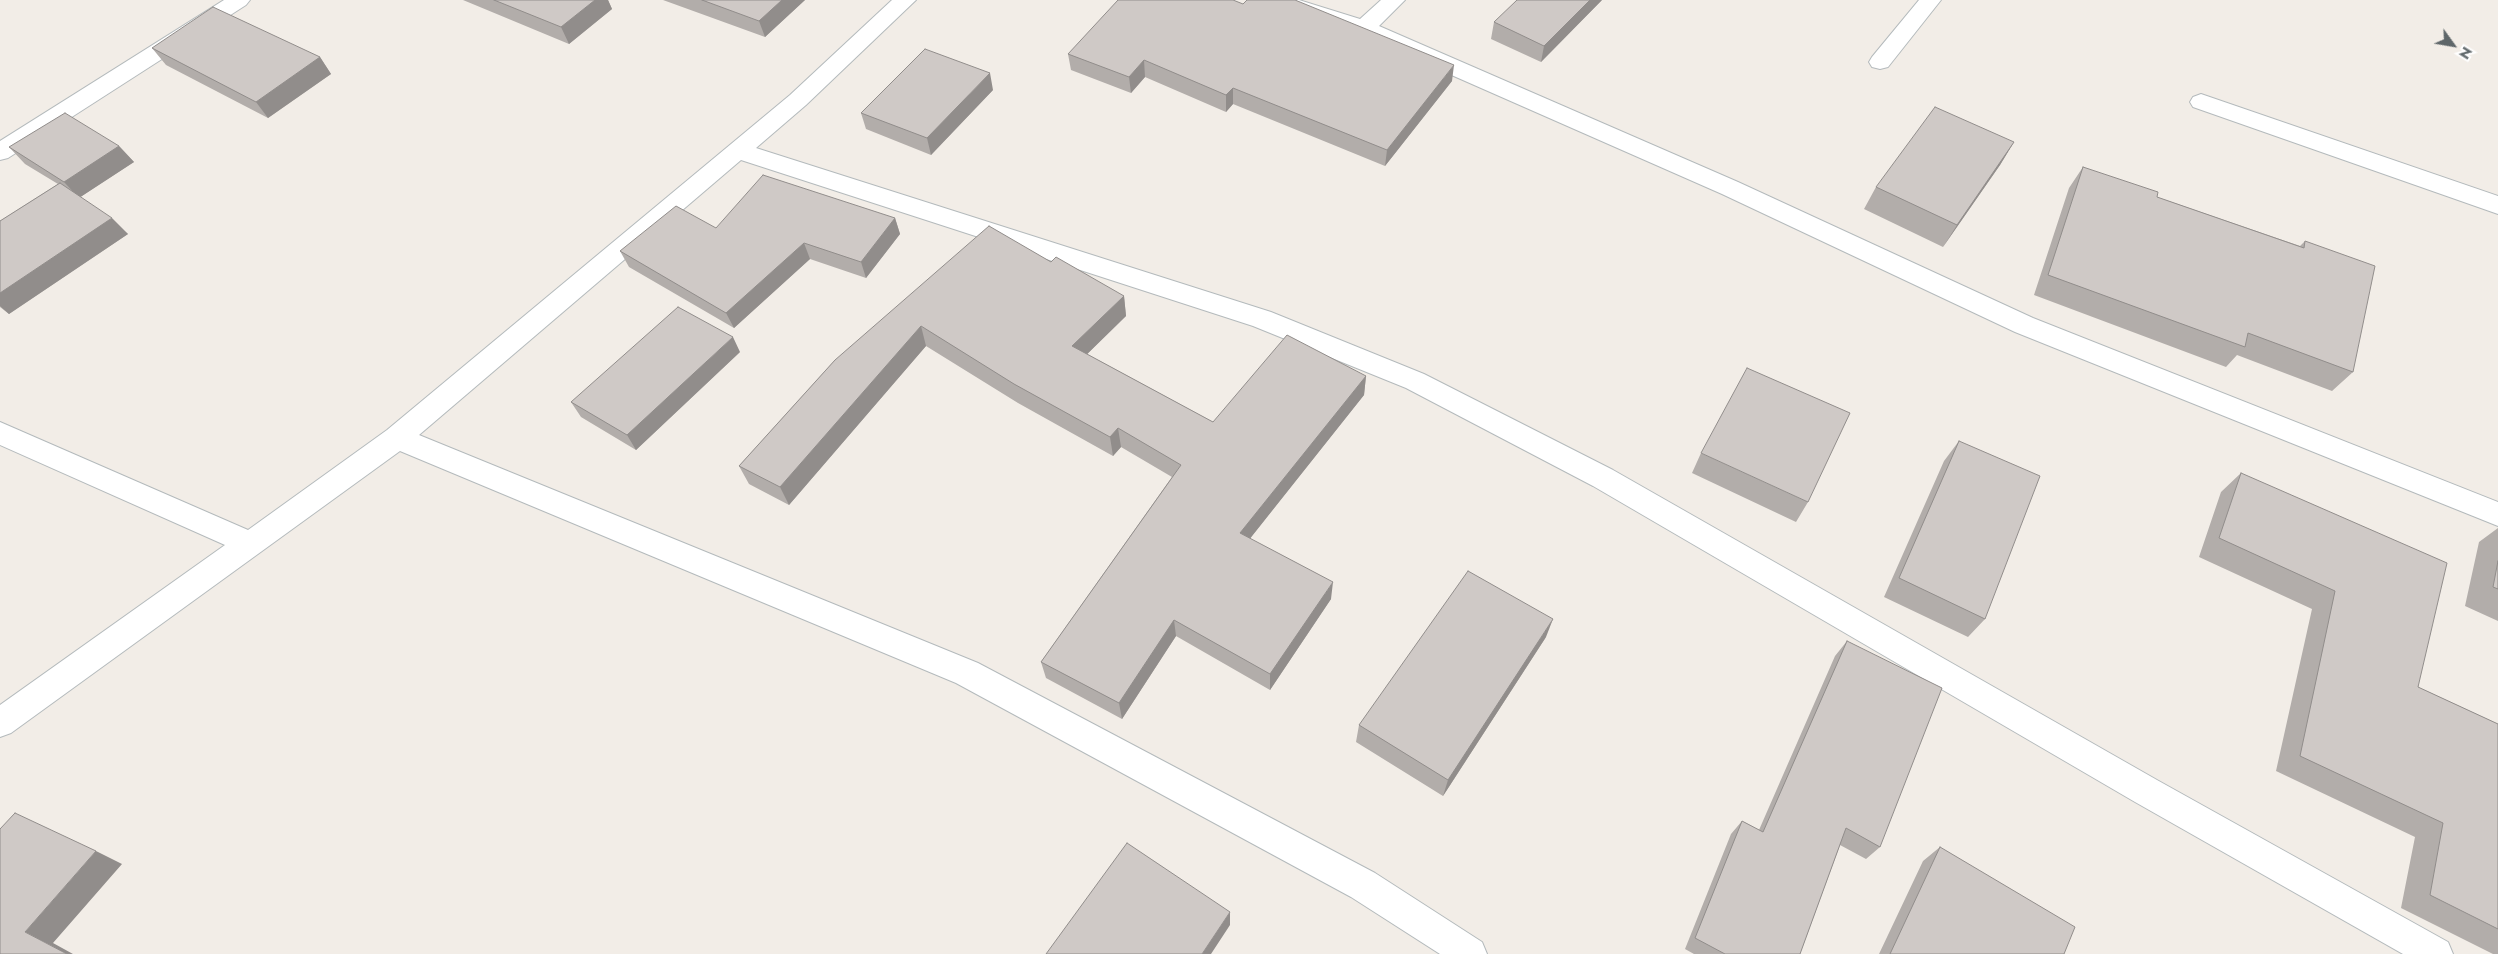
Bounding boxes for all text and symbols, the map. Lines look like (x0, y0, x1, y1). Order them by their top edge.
north arrow (2428, 20, 2478, 70)
text: N (2454, 43, 2477, 63)

